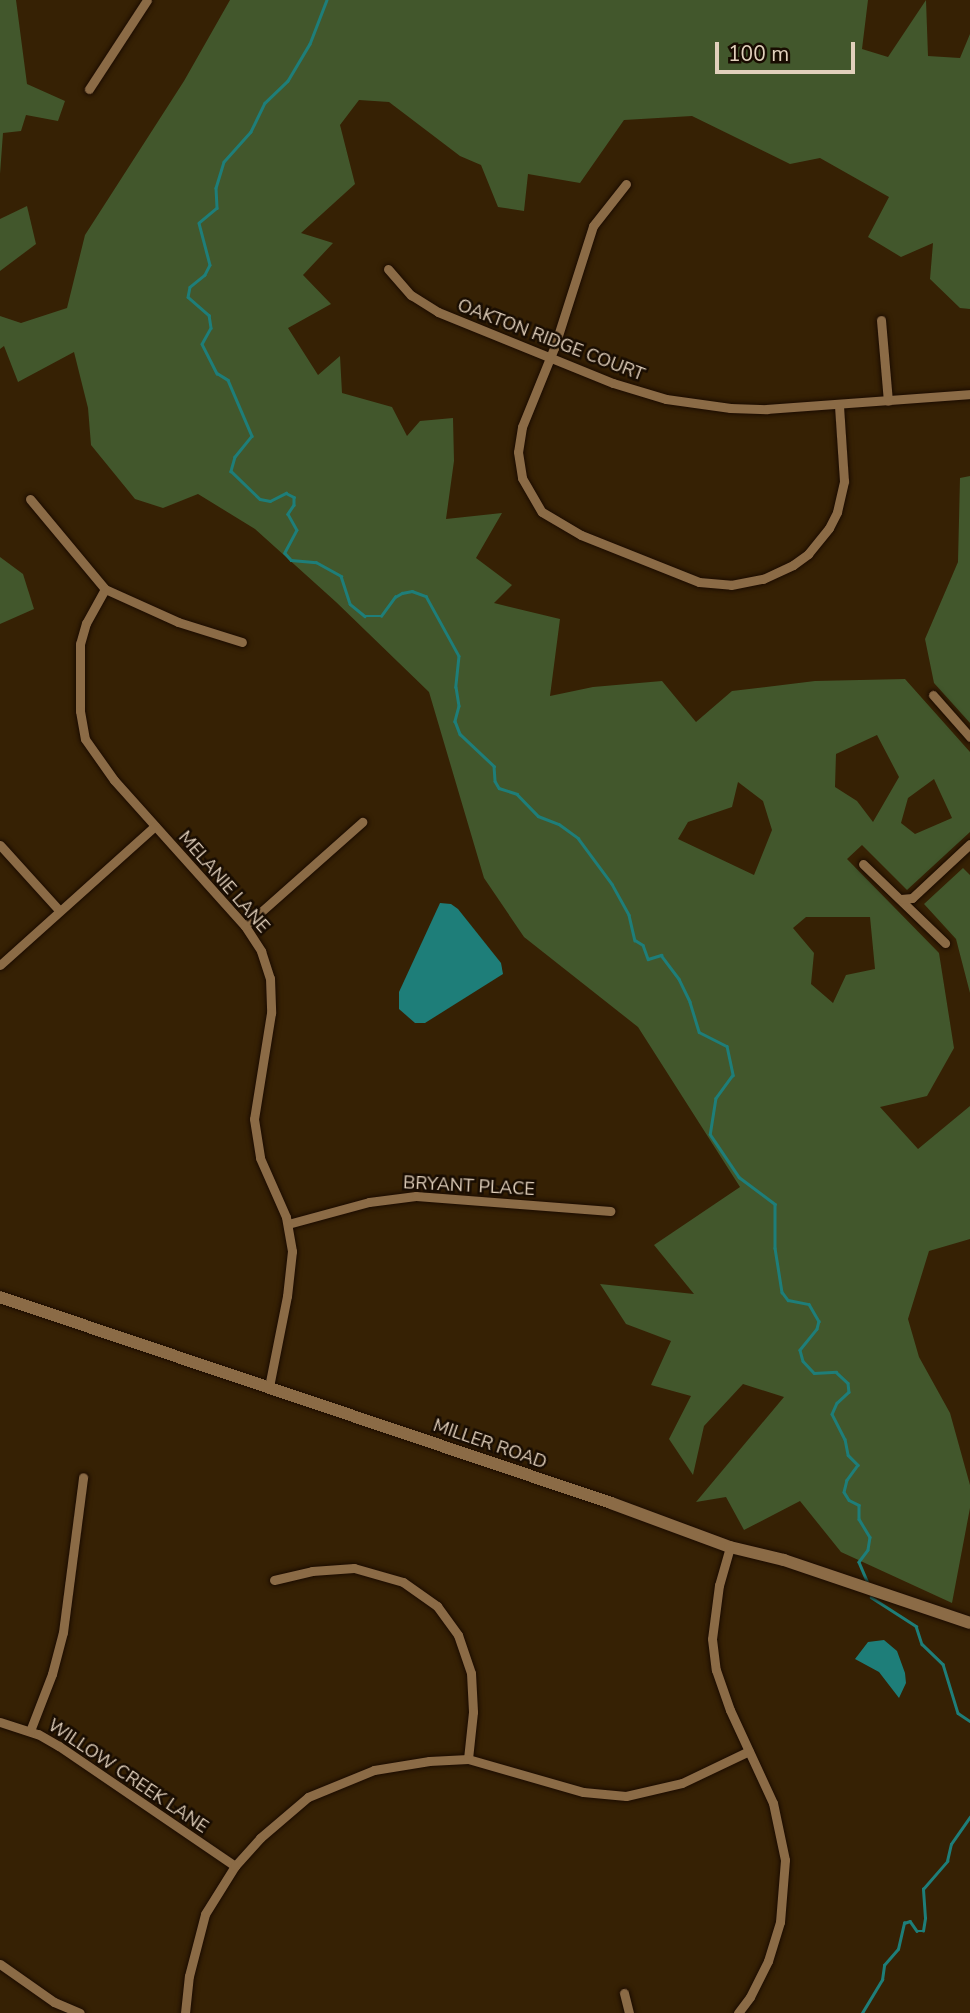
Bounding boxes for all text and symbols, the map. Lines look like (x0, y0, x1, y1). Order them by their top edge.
scale bar (718, 28, 858, 72)
text: 100 m (728, 40, 789, 68)
street label: OAKTON RIDGE COURT (454, 294, 648, 386)
street label: MELANIE LANE (174, 827, 274, 937)
street label: BRYANT PLACE (403, 1172, 535, 1200)
street label: MILLER ROAD (430, 1414, 550, 1474)
street label: WILLOW CREEK LANE (44, 1714, 212, 1838)

